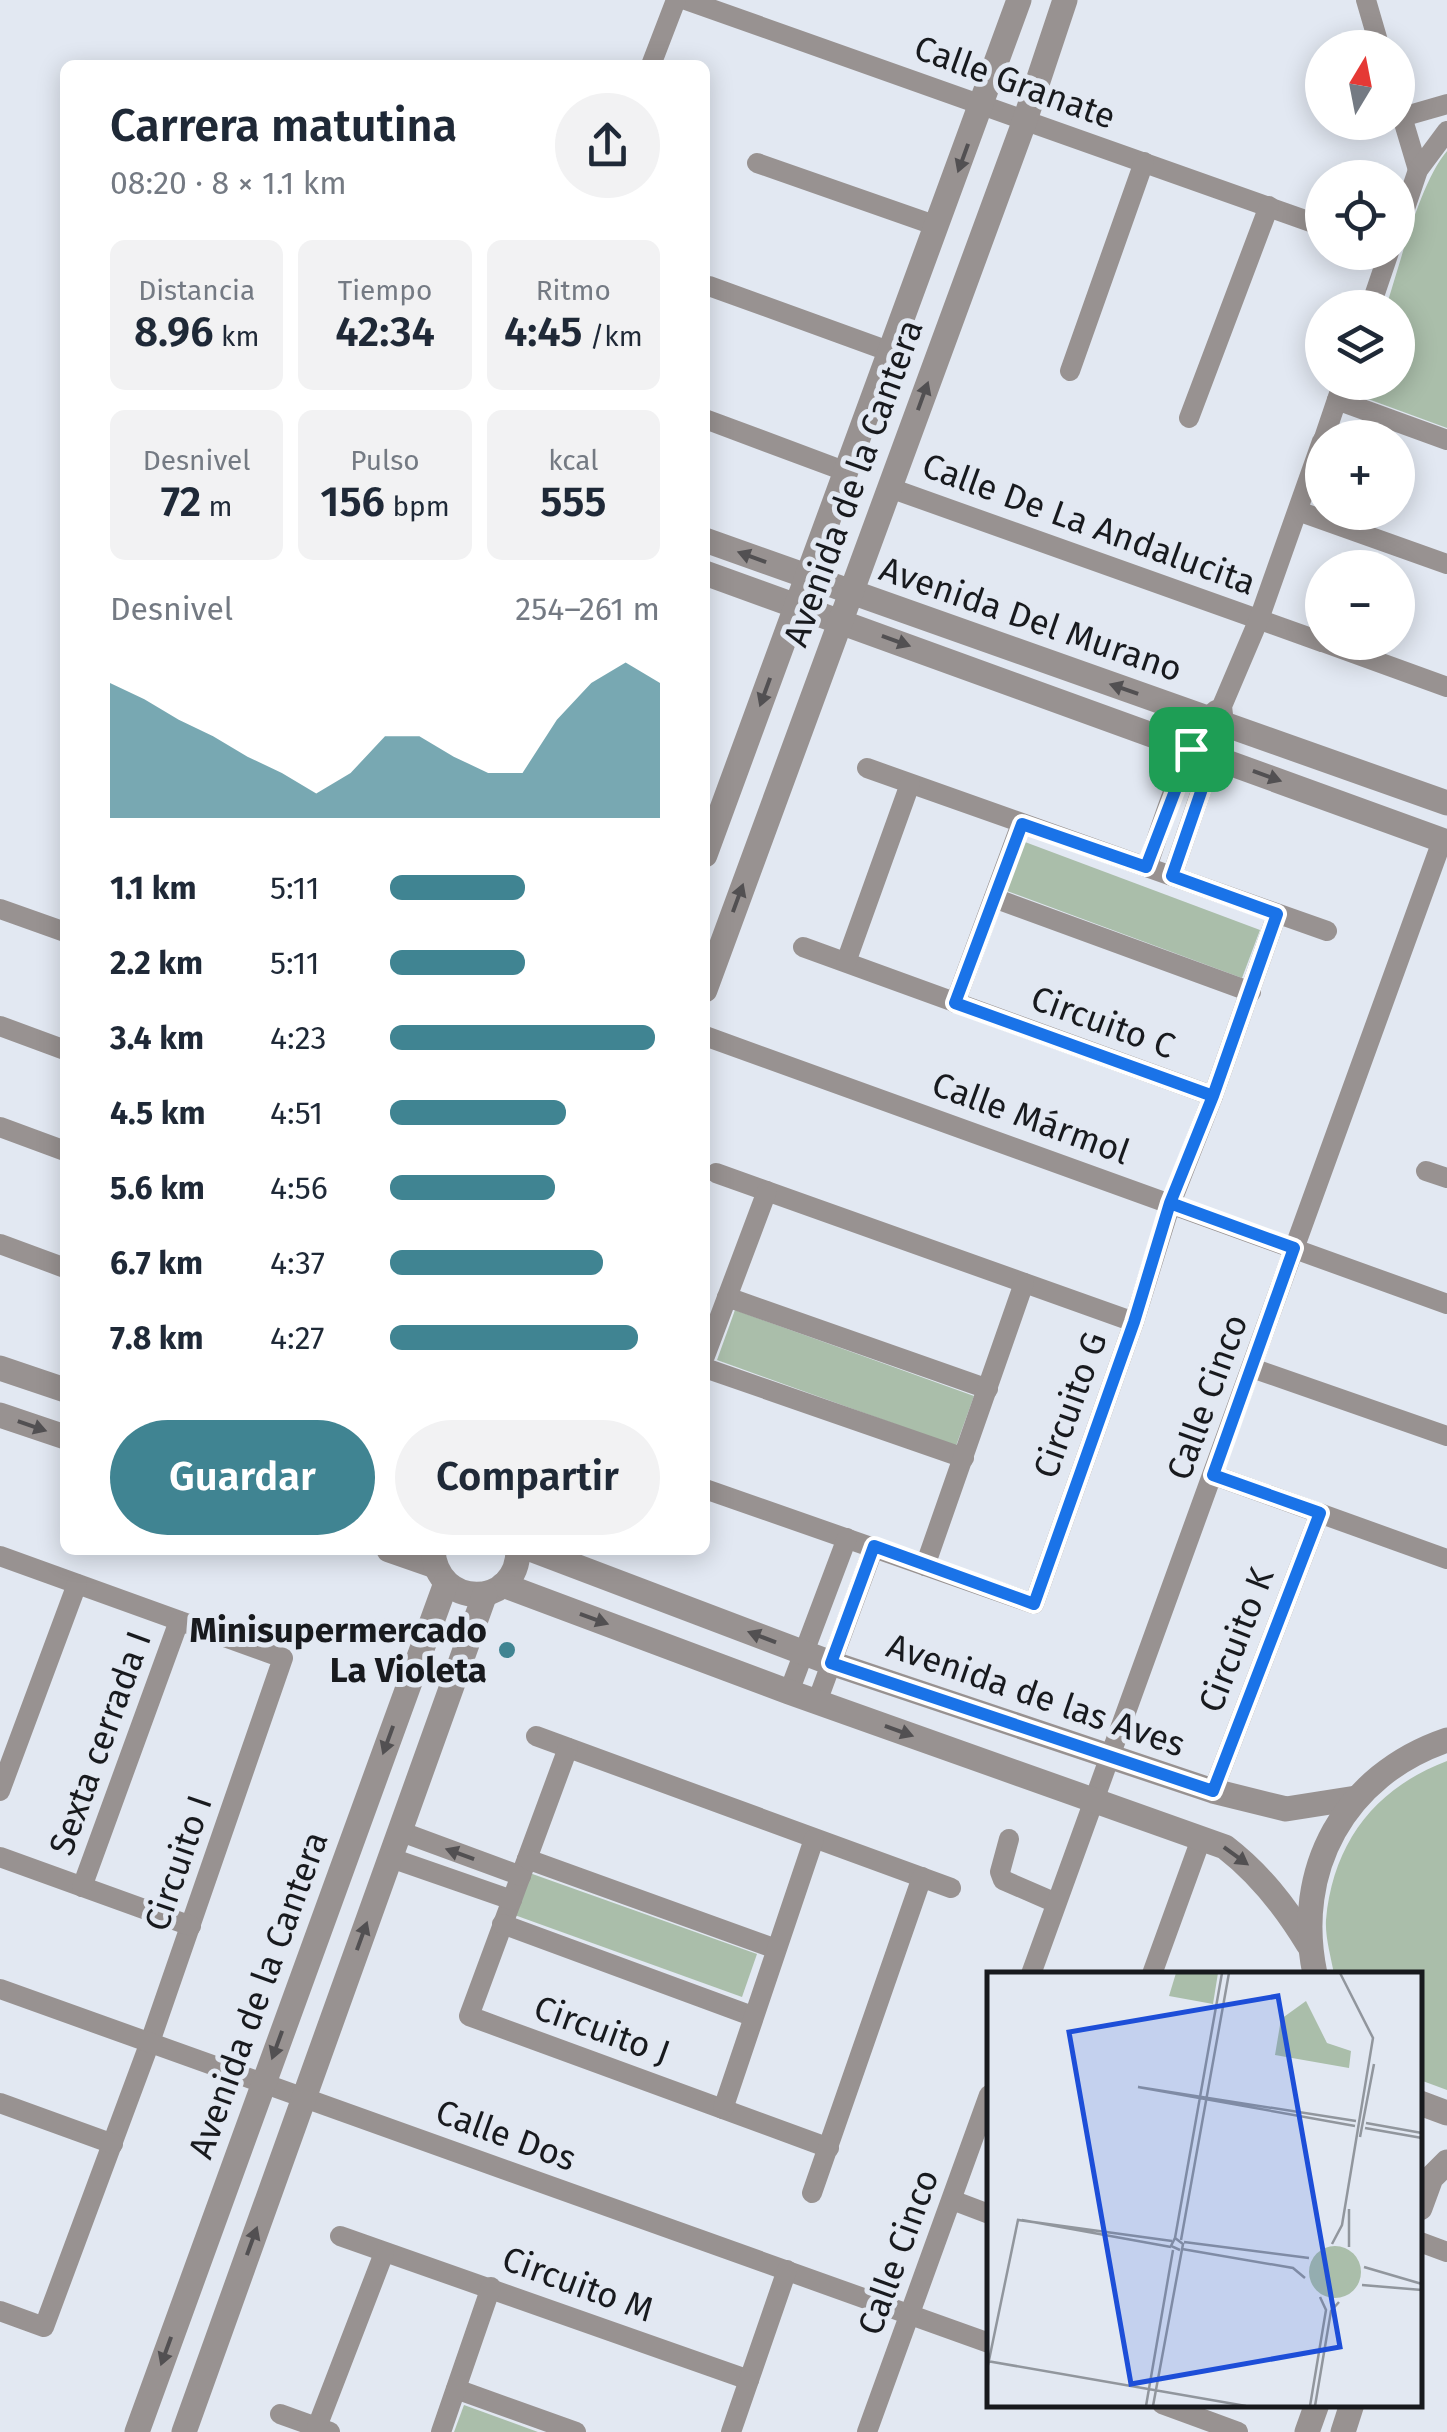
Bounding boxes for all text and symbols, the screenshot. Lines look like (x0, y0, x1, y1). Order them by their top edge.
street label: Calle Granate (909, 26, 1121, 138)
north arrow (1305, 30, 1415, 140)
map controls (1305, 30, 1415, 660)
button: share (555, 93, 660, 198)
text: Carrera matutina (110, 99, 457, 153)
one-way arrow (955, 143, 970, 173)
button: locate (1305, 160, 1415, 270)
text: 08:20 · 8 × 1.1 km (110, 164, 347, 202)
text: Distancia (138, 274, 255, 307)
text: Tiempo (338, 274, 432, 307)
text: Ritmo (536, 274, 611, 307)
button: layers (1305, 290, 1415, 400)
text: 8.96 (134, 307, 214, 357)
text: 42:34 (335, 307, 435, 357)
text: 4:45 (504, 307, 582, 357)
street label: Avenida de la Cantera (774, 314, 932, 652)
text: km (214, 320, 259, 353)
text: /km (582, 320, 643, 353)
one-way arrow (916, 381, 931, 411)
button: + (1305, 420, 1415, 530)
text: Desnivel (143, 444, 251, 477)
text: Pulso (350, 444, 420, 477)
text: kcal (548, 444, 599, 477)
street label: Calle De La Andalucita (917, 444, 1261, 604)
text: 72 (161, 477, 201, 527)
text: 156 (320, 477, 385, 527)
text: 555 (540, 477, 606, 527)
text: m (201, 490, 233, 523)
text: bpm (385, 490, 450, 523)
street label: Avenida Del Murano (874, 548, 1188, 690)
one-way arrow (736, 549, 766, 564)
button: − (1305, 550, 1415, 660)
text: Desnivel (110, 590, 233, 628)
text: 254–261 m (515, 590, 660, 628)
one-way arrow (881, 634, 911, 649)
one-way arrow (757, 678, 772, 708)
one-way arrow (1108, 681, 1138, 696)
pin (1149, 707, 1234, 792)
icon: arrive (1164, 722, 1219, 777)
one-way arrow (1252, 769, 1282, 784)
text: 1.1 km (110, 869, 196, 907)
text: 5:11 (270, 869, 320, 907)
one-way arrow (731, 882, 746, 912)
text: 2.2 km (110, 944, 203, 982)
text: 5:11 (270, 944, 320, 982)
street label: Circuito C (1025, 977, 1181, 1067)
text: 3.4 km (110, 1019, 204, 1057)
text: 4:23 (270, 1019, 326, 1057)
street label: Calle Mármol (927, 1063, 1135, 1173)
text: 4.5 km (110, 1094, 206, 1132)
text: 4:51 (270, 1094, 323, 1132)
text: 5.6 km (110, 1169, 205, 1207)
text: 4:56 (270, 1169, 328, 1207)
text: 6.7 km (110, 1244, 203, 1282)
text: 4:37 (270, 1244, 325, 1282)
street label: Calle Cinco (1158, 1308, 1256, 1486)
text: 7.8 km (110, 1319, 204, 1357)
text: 4:27 (270, 1319, 324, 1357)
street label: Circuito G (1024, 1326, 1116, 1484)
one-way arrow (18, 1419, 48, 1434)
button: Guardar (110, 1420, 375, 1535)
button: Compartir (395, 1420, 660, 1535)
street label: Circuito K (1189, 1562, 1283, 1718)
place label: Minisupermercado La Violeta (189, 1609, 487, 1691)
one-way arrow (580, 1612, 610, 1627)
street label: Avenida de las Aves (882, 1624, 1190, 1766)
street label: Sexta cerrada I (40, 1625, 160, 1861)
one-way arrow (746, 1629, 776, 1644)
marker: Minisupermercado La Violeta (496, 1639, 518, 1661)
one-way arrow (885, 1724, 915, 1739)
one-way arrow (380, 1725, 395, 1755)
street label: Circuito I (135, 1790, 221, 1936)
street label: Avenida de la Cantera (179, 1826, 337, 2164)
one-way arrow (445, 1846, 475, 1861)
one-way arrow (1223, 1846, 1249, 1865)
one-way arrow (355, 1920, 370, 1950)
inset map (987, 1972, 1422, 2407)
street label: Circuito J (529, 1986, 675, 2074)
one-way arrow (269, 2031, 284, 2061)
street label: Calle Dos (430, 2090, 582, 2180)
street label: Calle Cinco (849, 2163, 947, 2341)
one-way arrow (245, 2226, 260, 2256)
street label: Circuito M (497, 2237, 659, 2331)
one-way arrow (158, 2337, 173, 2367)

